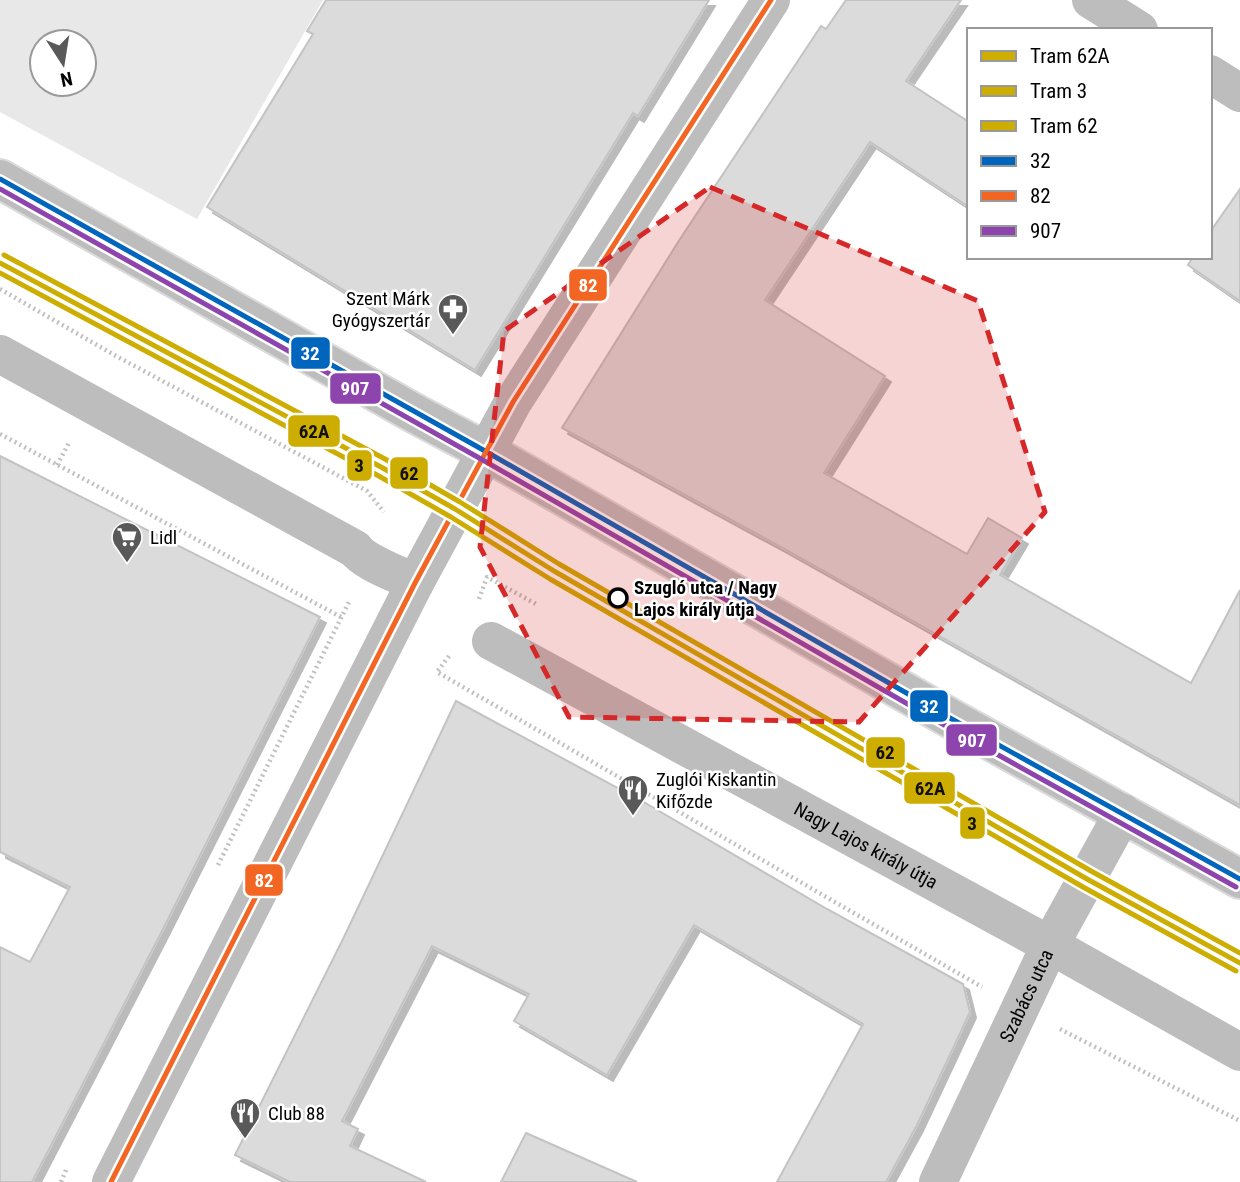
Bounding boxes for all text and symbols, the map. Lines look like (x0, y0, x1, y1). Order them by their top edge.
north arrow (28, 28, 98, 98)
legend (967, 28, 1212, 259)
text: Tram 62A (1030, 44, 1110, 68)
text: N (58, 67, 75, 92)
text: Tram 3 (1030, 79, 1087, 103)
text: Tram 62 (1030, 114, 1098, 138)
text: 32 (1030, 149, 1051, 173)
text: 82 (1030, 184, 1051, 208)
text: 907 (1030, 219, 1061, 243)
line badge: 82 (568, 268, 608, 302)
text: 82 (578, 274, 598, 297)
place label: Szent Márk Gyógyszertár (332, 287, 430, 332)
pharmacy icon: Szent Márk Gyógyszertár (436, 292, 470, 336)
line badge: 32 (290, 336, 331, 370)
text: 32 (300, 342, 320, 365)
line badge: 907 (329, 372, 382, 405)
text: 907 (341, 377, 369, 400)
line badge: 62A (287, 414, 341, 448)
text: 62A (299, 420, 330, 443)
line badge: 3 (346, 449, 373, 482)
text: 3 (354, 454, 364, 477)
line badge: 62 (389, 456, 429, 490)
text: 62 (399, 462, 419, 485)
supermarket icon: Lidl (110, 520, 144, 564)
place label: Lidl (150, 526, 177, 549)
place label: Szugló utca / Nagy Lajos király útja (634, 576, 777, 621)
marker: Szugló utca / Nagy Lajos király útja (608, 588, 628, 608)
line badge: 32 (909, 689, 949, 723)
text: 32 (919, 695, 939, 718)
line badge: 907 (945, 723, 998, 757)
text: 907 (958, 729, 986, 752)
line badge: 62 (865, 736, 906, 769)
text: 62 (875, 741, 895, 764)
place label: Zuglói Kiskantin Kifőzde (656, 768, 776, 813)
line badge: 62A (903, 771, 956, 805)
restaurant icon: Zuglói Kiskantin Kifőzde (616, 773, 650, 817)
text: 62A (915, 777, 946, 800)
street label: Nagy Lajos király útja (790, 797, 942, 893)
line badge: 3 (959, 806, 986, 840)
text: 3 (967, 812, 977, 835)
line badge: 82 (244, 863, 284, 897)
text: 82 (254, 869, 274, 892)
street label: Szabács utca (994, 945, 1058, 1046)
restaurant icon: Club 88 (228, 1096, 262, 1140)
place label: Club 88 (268, 1102, 325, 1125)

